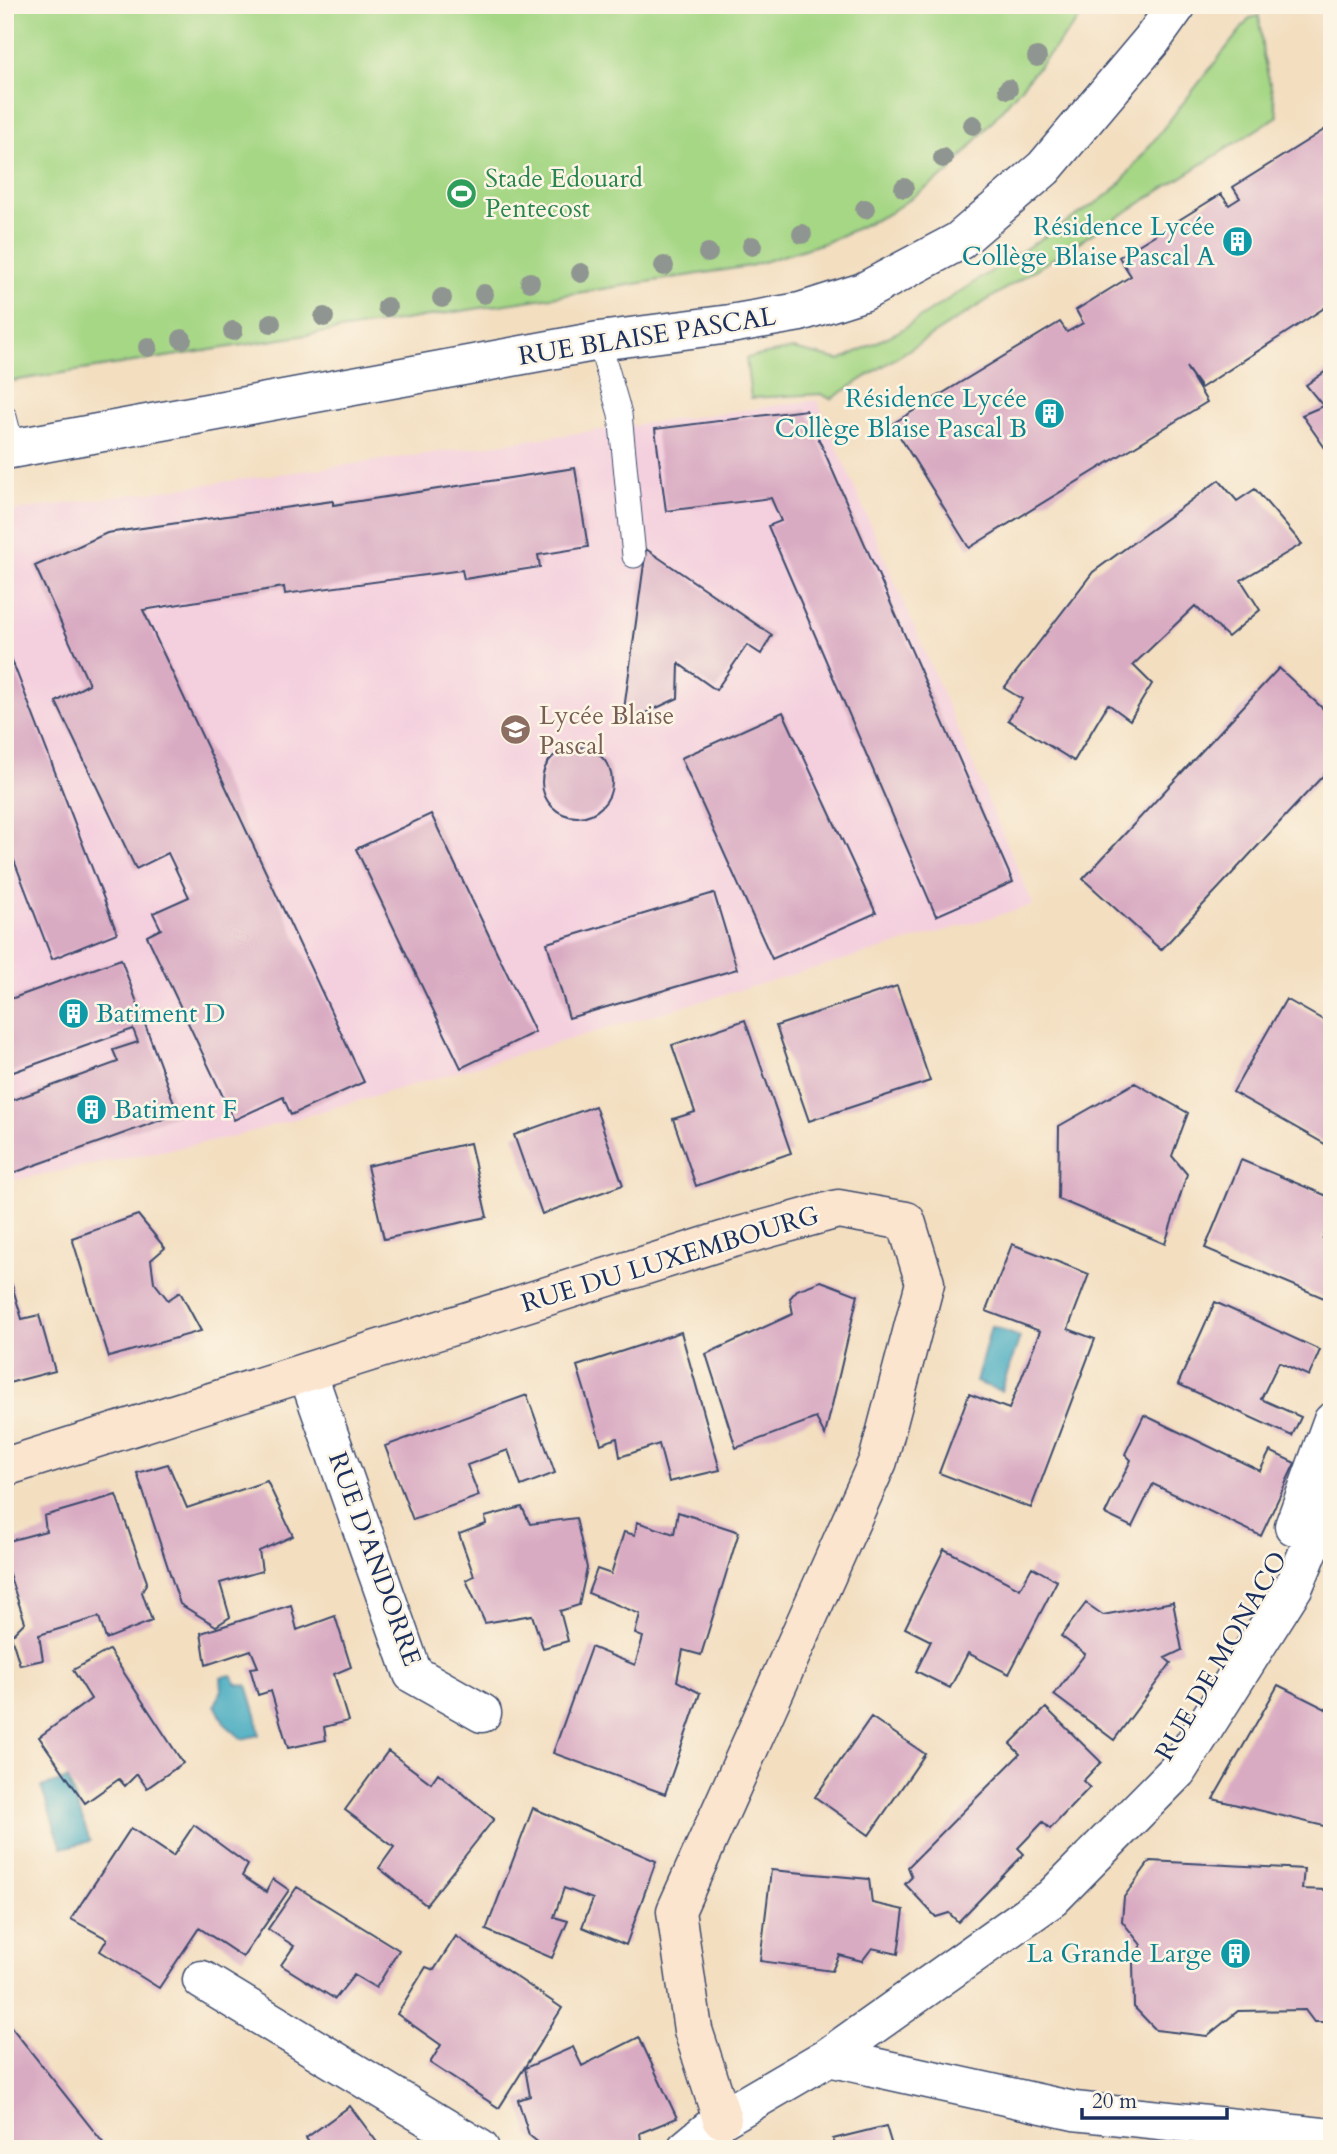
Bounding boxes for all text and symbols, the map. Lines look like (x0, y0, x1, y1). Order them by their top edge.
place label: Stade Edouard Pentecost (485, 161, 643, 226)
sports icon: Stade Edouard Pentecost (445, 176, 479, 210)
place label: Résidence Lycée Collège Blaise Pascal A (962, 209, 1215, 274)
building icon: Résidence Lycée Collège Blaise Pascal A (1221, 224, 1255, 258)
street label: RUE BLAISE PASCAL (516, 298, 778, 374)
place label: Résidence Lycée Collège Blaise Pascal B (775, 381, 1027, 446)
building icon: Résidence Lycée Collège Blaise Pascal B (1033, 396, 1067, 430)
place label: Lycée Blaise Pascal (539, 698, 674, 763)
school or university icon: Lycée Blaise Pascal (499, 713, 533, 747)
building icon: Batiment D (56, 996, 90, 1030)
place label: Batiment D (96, 996, 225, 1031)
building icon: Batiment F (74, 1092, 108, 1126)
place label: Batiment F (114, 1092, 237, 1127)
street label: RUE DU LUXEMBOURG (517, 1197, 823, 1321)
street label: RUE D'ANDORRE (320, 1447, 430, 1671)
street label: RUE DE MONACO (1147, 1545, 1295, 1767)
place label: La Grande Large (1027, 1936, 1212, 1971)
building icon: La Grande Large (1218, 1936, 1252, 1970)
scale bar (1082, 2077, 1227, 2121)
text: 20 m (1092, 2087, 1137, 2116)

